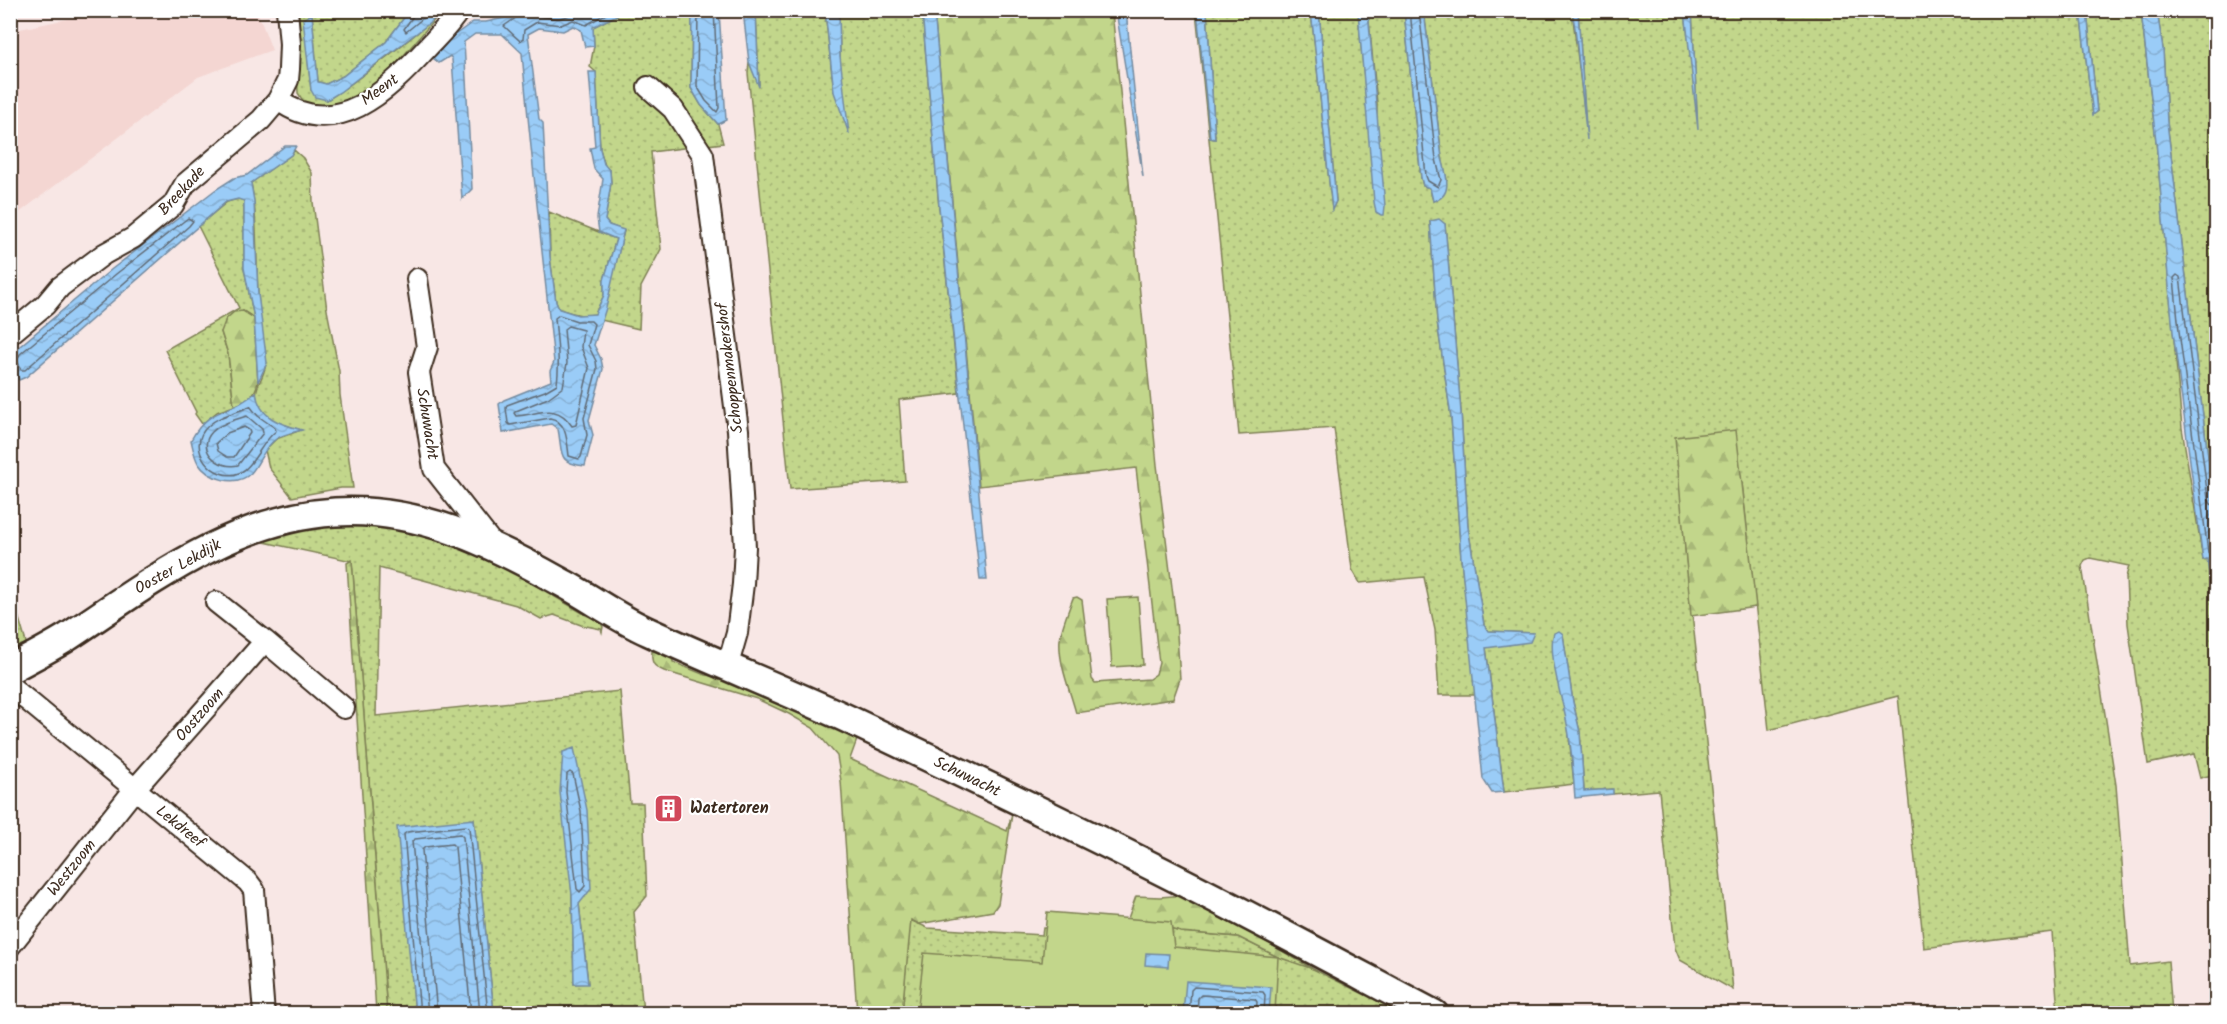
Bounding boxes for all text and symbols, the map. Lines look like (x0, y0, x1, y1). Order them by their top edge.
street label: Meent (356, 67, 405, 112)
street label: Breekade (152, 161, 212, 221)
street label: Schoppenmakershof (709, 299, 750, 435)
street label: Schuwacht (409, 386, 445, 462)
street label: Ooster Lekdijk (130, 533, 226, 601)
street label: Oostzoom (169, 682, 231, 747)
street label: Schuwacht (929, 750, 1006, 804)
building icon: Watertoren (653, 792, 685, 824)
place label: Watertoren (690, 796, 769, 821)
street label: Lekdreef (150, 799, 212, 856)
street label: Westzoom (41, 834, 103, 902)

